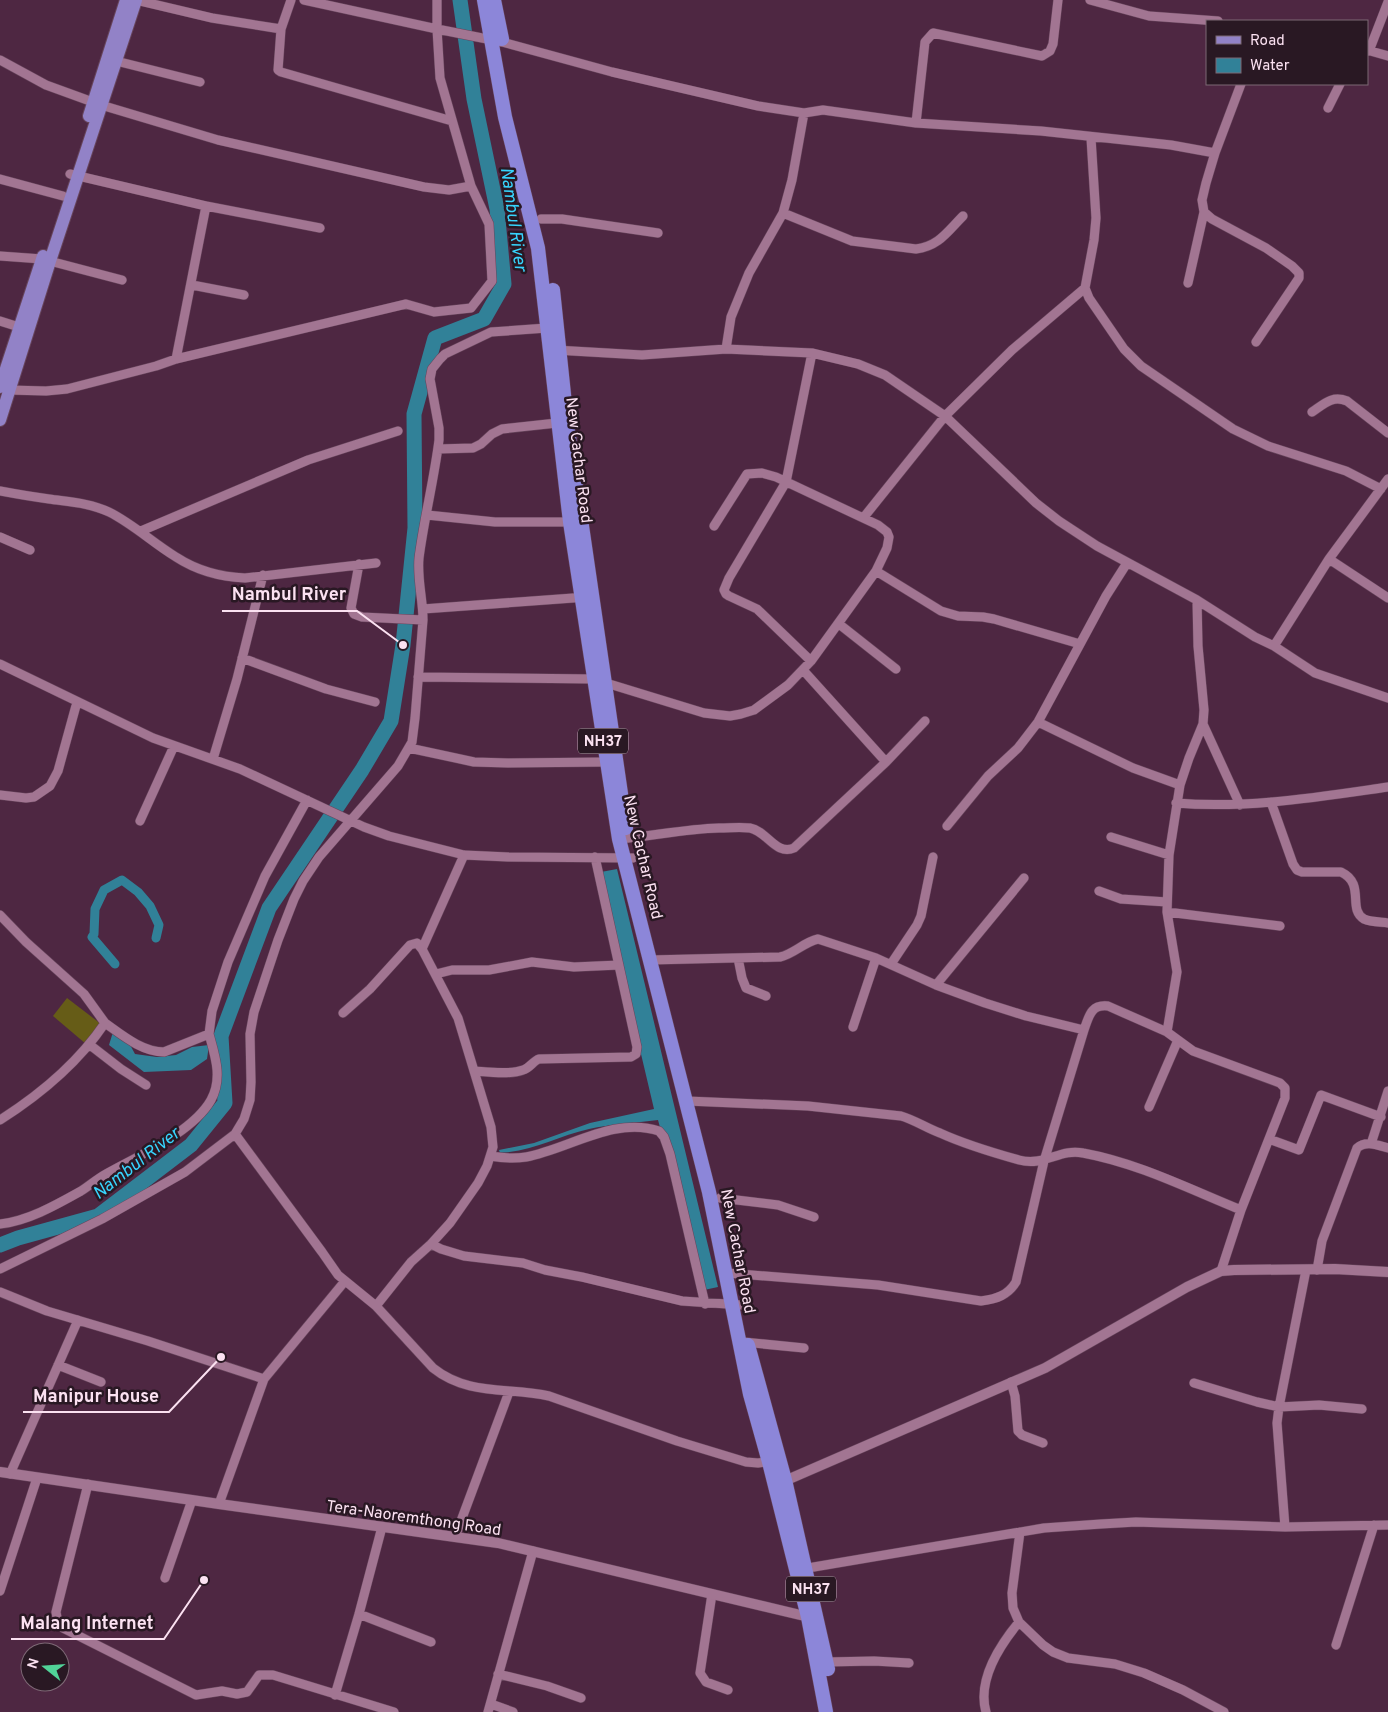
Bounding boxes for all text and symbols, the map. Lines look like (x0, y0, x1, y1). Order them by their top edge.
legend (1206, 20, 1368, 85)
text: Road (1250, 32, 1285, 51)
text: Water (1250, 57, 1290, 76)
water label: Nambul River (494, 166, 531, 275)
street label: New Cachar Road (560, 396, 596, 524)
callout: Nambul River (222, 578, 357, 611)
text: Nambul River (232, 584, 347, 607)
road number: NH37 (578, 728, 628, 754)
street label: New Cachar Road (618, 793, 666, 921)
water label: Nambul River (89, 1122, 187, 1206)
street label: New Cachar Road (715, 1187, 759, 1316)
callout: Manipur House (23, 1379, 169, 1412)
text: Manipur House (33, 1386, 159, 1409)
street label: Tera-Naoremthong Road (325, 1497, 502, 1541)
road number: NH37 (786, 1576, 836, 1602)
callout: Malang Internet (11, 1606, 164, 1639)
text: Malang Internet (20, 1613, 154, 1636)
north arrow (20, 1642, 70, 1692)
text: N (24, 1656, 44, 1671)

